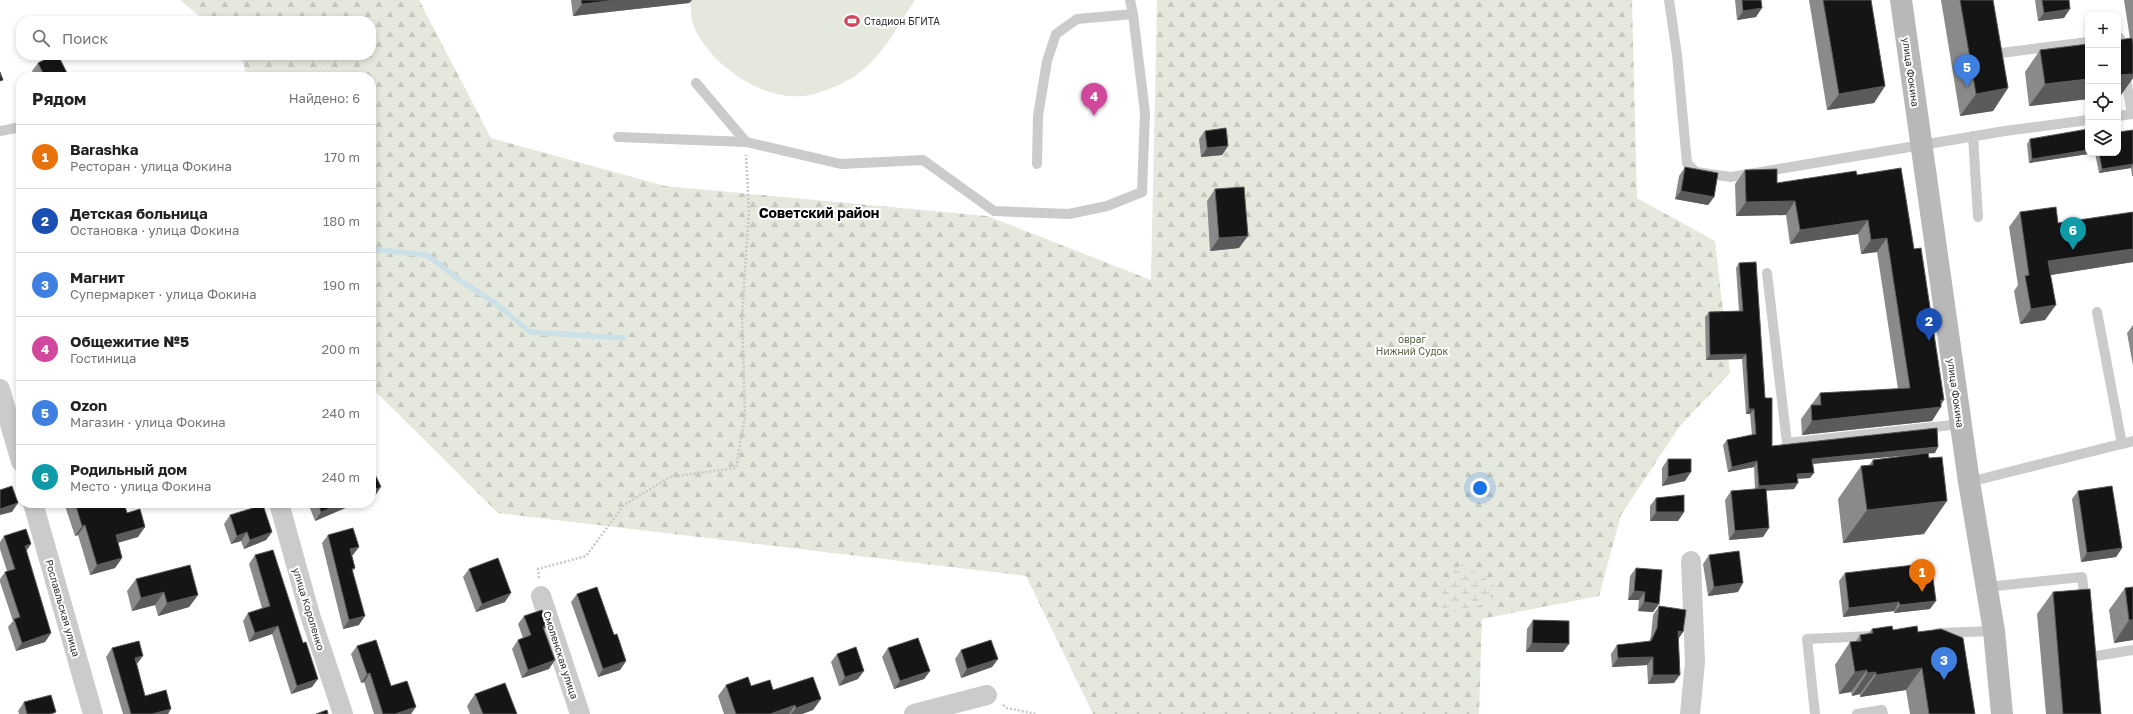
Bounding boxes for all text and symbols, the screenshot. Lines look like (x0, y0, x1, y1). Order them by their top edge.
sports icon: Стадион БГИТА (843, 12, 861, 30)
map controls (2085, 12, 2121, 156)
button: + (2085, 12, 2121, 48)
place label: Стадион БГИТА (864, 15, 940, 27)
search box (16, 16, 376, 60)
icon: search (30, 27, 52, 49)
text: Поиск (62, 29, 108, 47)
street label: улица Фокина (1900, 37, 1922, 107)
button: − (2085, 48, 2121, 84)
pin: 5 (1954, 54, 1980, 87)
pin: 4 (1081, 83, 1107, 116)
button: locate (2085, 84, 2121, 120)
text: Рядом (32, 88, 86, 109)
text: Найдено: 6 (289, 90, 360, 106)
button: layers (2085, 120, 2121, 156)
text: Barashka (70, 140, 138, 158)
text: 1 (42, 149, 48, 165)
text: 170 m (324, 149, 360, 165)
text: Ресторан · улица Фокина (70, 158, 232, 174)
text: Детская больница (70, 204, 208, 222)
district label: Советский район (759, 204, 879, 221)
text: 2 (41, 213, 49, 229)
text: 180 m (323, 213, 360, 229)
pin: 6 (2060, 217, 2086, 250)
text: Остановка · улица Фокина (70, 222, 239, 238)
text: Магнит (70, 268, 125, 286)
text: 3 (41, 277, 49, 293)
text: 190 m (323, 277, 360, 293)
text: Супермаркет · улица Фокина (70, 286, 257, 302)
pin: 2 (1916, 308, 1942, 341)
text: Общежитие №5 (70, 332, 189, 350)
park label: овраг Нижний Судок (1376, 333, 1448, 357)
text: 4 (41, 341, 49, 357)
text: 200 m (322, 341, 360, 357)
text: Гостиница (70, 350, 136, 366)
street label: улица Фокина (1945, 358, 1967, 428)
text: Ozon (70, 396, 107, 414)
text: 5 (41, 405, 49, 421)
text: 240 m (322, 405, 360, 421)
text: Магазин · улица Фокина (70, 414, 226, 430)
text: Родильный дом (70, 460, 187, 478)
text: 6 (41, 469, 49, 485)
text: 240 m (322, 469, 360, 485)
text: Место · улица Фокина (70, 478, 211, 494)
your location (1470, 478, 1490, 498)
street label: Рославльская улица (43, 558, 83, 658)
pin: 1 (1909, 559, 1935, 592)
street label: улица Короленко (291, 566, 327, 652)
street label: Смоленская улица (541, 609, 581, 701)
pin: 3 (1931, 647, 1957, 680)

